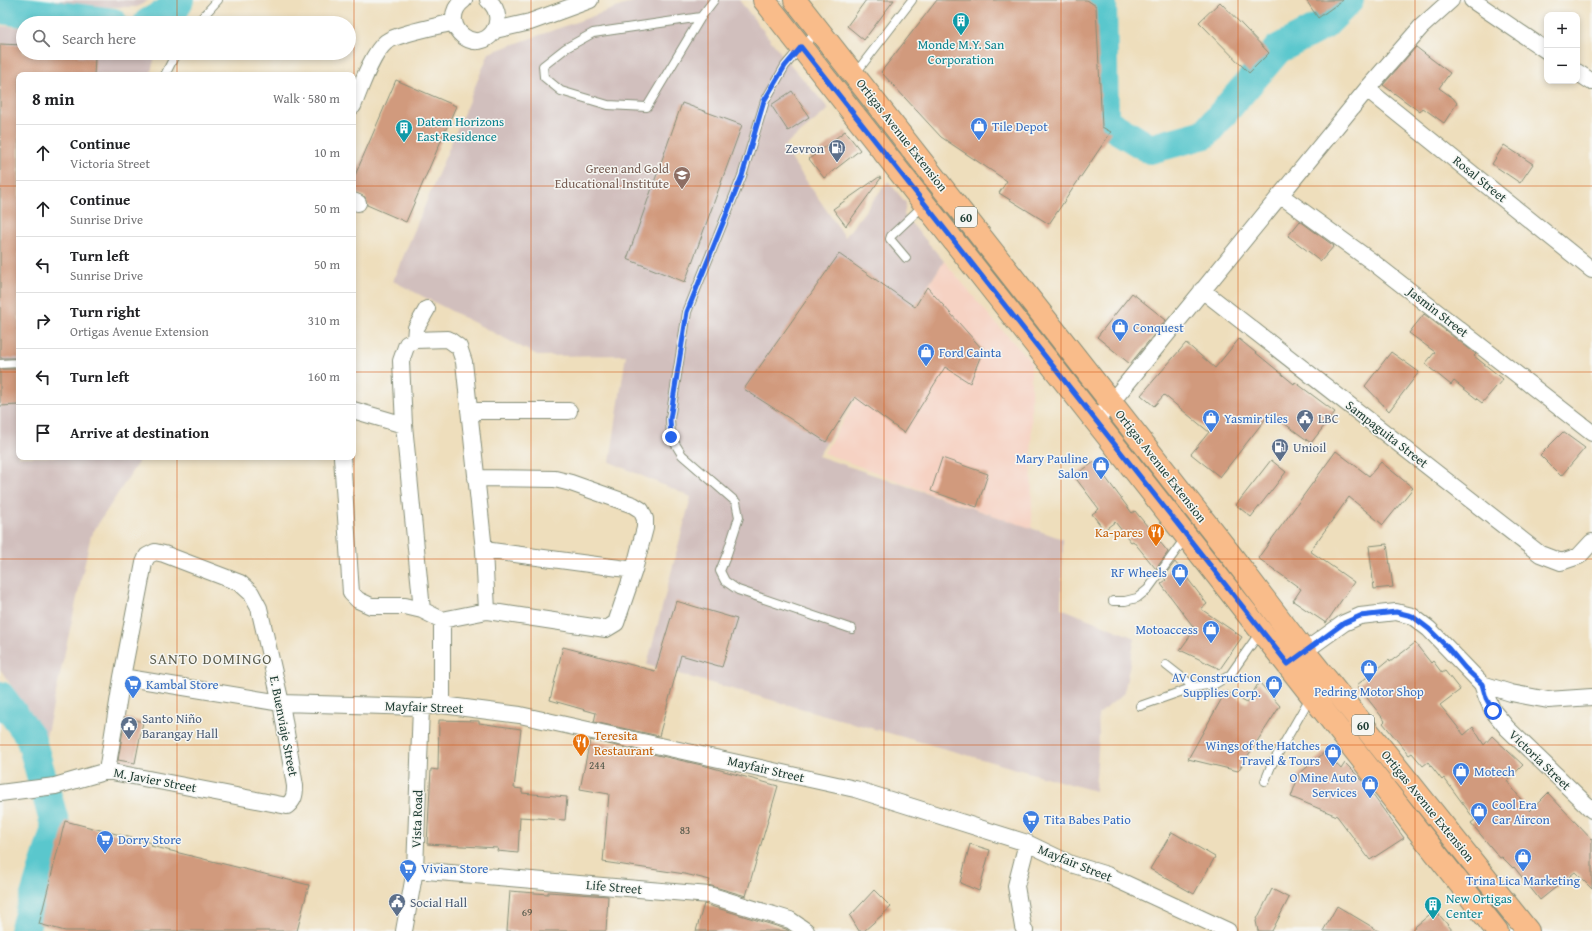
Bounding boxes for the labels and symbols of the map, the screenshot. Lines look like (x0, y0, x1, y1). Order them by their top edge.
building icon: Monde M.Y. San Corporation (951, 11, 971, 36)
place label: Monde M.Y. San Corporation (918, 35, 1005, 69)
street label: Ortigas Avenue Extension (852, 74, 953, 196)
place label: Datem Horizons East Residence (417, 112, 504, 146)
shop icon: Tile Depot (969, 116, 989, 141)
place label: Tile Depot (992, 117, 1048, 136)
building icon: Datem Horizons East Residence (394, 118, 414, 143)
fuel station icon: Zevron (827, 138, 847, 163)
place label: Zevron (785, 139, 825, 158)
street label: Rosal Street (1449, 151, 1511, 207)
place label: Green and Gold Educational Institute (555, 159, 669, 193)
school or university icon: Green and Gold Educational Institute (672, 165, 692, 190)
road number: 60 (955, 207, 977, 227)
street label: Jasmin Street (1402, 281, 1473, 342)
shop icon: Conquest (1110, 317, 1130, 342)
place label: Conquest (1133, 318, 1184, 337)
shop icon: Ford Cainta (916, 342, 936, 367)
place label: Ford Cainta (939, 343, 1002, 362)
street label: Sampaguita Street (1342, 396, 1433, 472)
street label: Ortigas Avenue Extension (1111, 405, 1212, 527)
shop icon: Yasmir tiles (1201, 408, 1221, 433)
public building icon: LBC (1295, 408, 1315, 433)
place label: Yasmir tiles (1224, 409, 1288, 428)
place label: LBC (1318, 409, 1339, 428)
route end (662, 428, 680, 446)
fuel station icon: Unioil (1270, 437, 1290, 462)
place label: Unioil (1293, 438, 1327, 457)
place label: Mary Pauline Salon (1016, 449, 1089, 483)
shop icon: Mary Pauline Salon (1091, 455, 1111, 480)
restaurant icon: Ka-pares (1146, 522, 1166, 547)
place label: Ka-pares (1095, 523, 1143, 542)
shop icon: RF Wheels (1170, 562, 1190, 587)
place label: RF Wheels (1111, 563, 1167, 582)
shop icon: Motoaccess (1201, 619, 1221, 644)
place label: Motoaccess (1135, 620, 1198, 639)
district label: SANTO DOMINGO (150, 648, 272, 669)
shop icon: Pedring Motor Shop (1359, 658, 1379, 683)
place label: AV Construction Supplies Corp. (1172, 668, 1262, 702)
supermarket icon: Kambal Store (123, 674, 143, 699)
street label: E. Buenviaje Street (265, 674, 303, 778)
shop icon: AV Construction Supplies Corp. (1264, 674, 1284, 699)
place label: Kambal Store (146, 675, 219, 694)
place label: Pedring Motor Shop (1314, 682, 1424, 701)
street label: Mayfair Street (385, 696, 464, 718)
route start (1484, 702, 1502, 720)
place label: Santo Niño Barangay Hall (142, 709, 219, 743)
public building icon: Santo Niño Barangay Hall (119, 715, 139, 740)
road number: 60 (1352, 715, 1374, 735)
street label: Victoria Street (1505, 725, 1576, 795)
place label: Teresita Restaurant (594, 726, 654, 760)
restaurant icon: Teresita Restaurant (571, 732, 591, 757)
place label: Wings of the Hatches Travel & Tours (1206, 736, 1320, 770)
shop icon: Wings of the Hatches Travel & Tours (1323, 742, 1343, 767)
street label: Ortigas Avenue Extension (1377, 746, 1480, 866)
street label: Mayfair Street (726, 751, 807, 787)
house number: 244 (589, 757, 605, 773)
shop icon: Motech (1451, 761, 1471, 786)
place label: Motech (1474, 762, 1516, 781)
street label: M. Javier Street (112, 763, 198, 797)
place label: O Mine Auto Services (1290, 768, 1357, 802)
shop icon: O Mine Auto Services (1360, 774, 1380, 799)
street label: Vista Road (406, 790, 428, 848)
place label: Cool Era Car Aircon (1492, 795, 1551, 829)
shop icon: Cool Era Car Aircon (1469, 801, 1489, 826)
supermarket icon: Tita Babes Patio (1021, 809, 1041, 834)
place label: Tita Babes Patio (1044, 810, 1131, 829)
house number: 83 (680, 822, 690, 838)
supermarket icon: Dorry Store (95, 829, 115, 854)
place label: Dorry Store (118, 830, 181, 849)
street label: Mayfair Street (1035, 840, 1115, 887)
shop icon: Trina Lica Marketing (1513, 847, 1533, 872)
supermarket icon: Vivian Store (398, 858, 418, 883)
place label: Vivian Store (421, 859, 488, 878)
place label: Trina Lica Marketing (1466, 871, 1581, 890)
street label: Life Street (585, 875, 643, 899)
place label: New Ortigas Center (1446, 889, 1512, 923)
public building icon: Social Hall (387, 892, 407, 917)
place label: Social Hall (410, 893, 467, 912)
building icon: New Ortigas Center (1423, 895, 1443, 920)
house number: 69 (522, 904, 532, 920)

